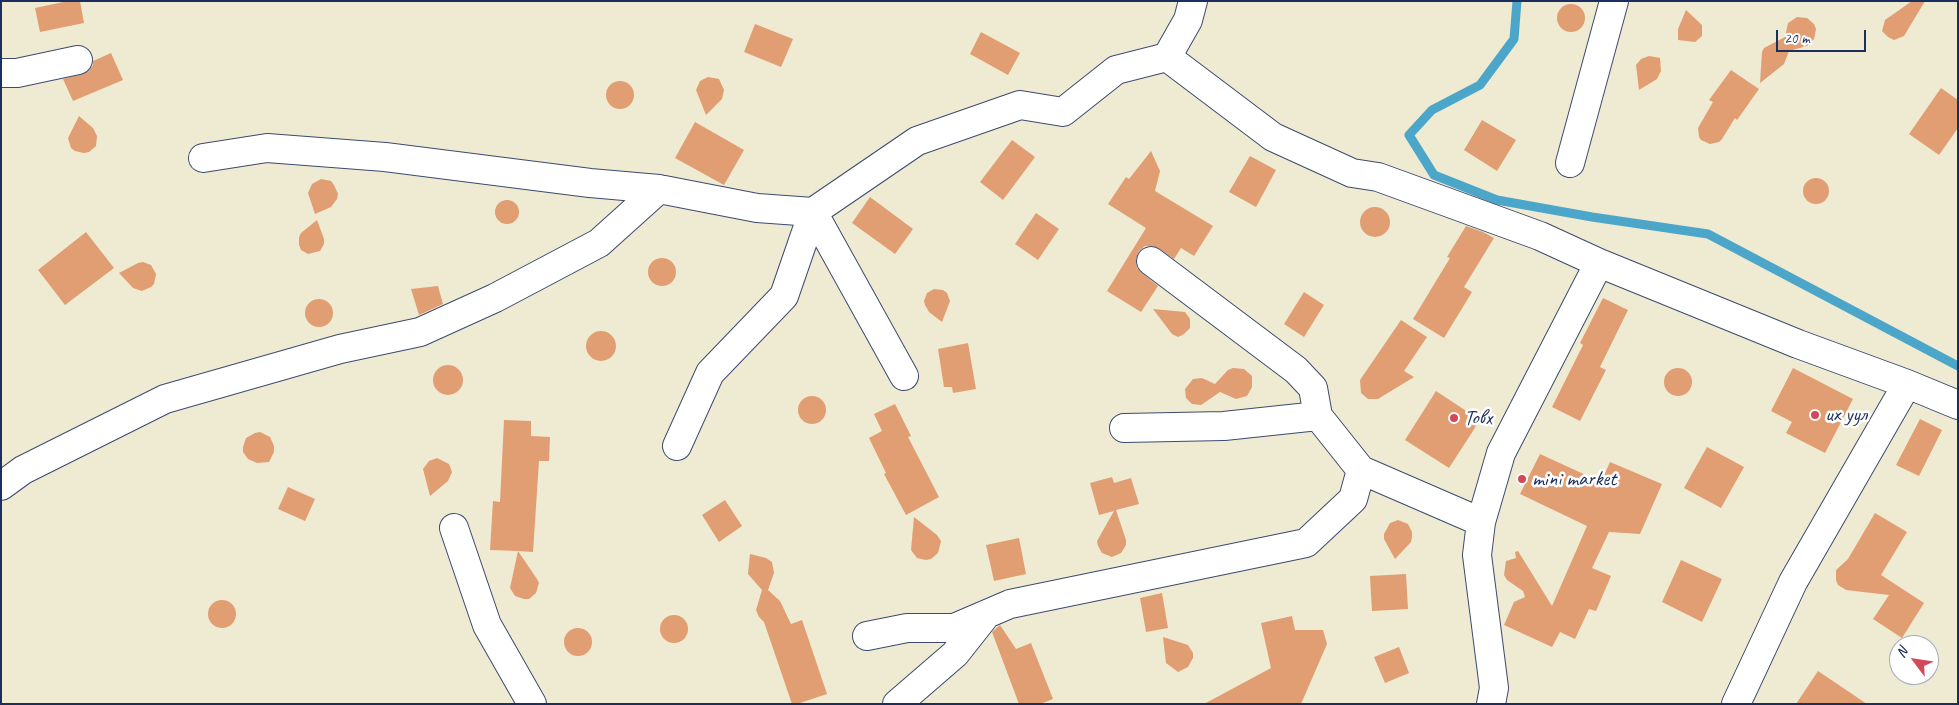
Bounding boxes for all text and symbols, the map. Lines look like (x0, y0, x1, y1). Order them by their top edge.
scale bar (1779, 20, 1869, 52)
text: 20 m (1784, 29, 1810, 48)
place label: их уул (1825, 402, 1867, 428)
place label: Товх (1464, 405, 1492, 431)
marker: их уул (1809, 409, 1821, 421)
marker: Товх (1448, 412, 1460, 424)
place label: mini market (1532, 466, 1616, 492)
marker: mini market (1516, 473, 1528, 485)
north arrow (1889, 635, 1939, 685)
text: N (1892, 644, 1911, 661)

